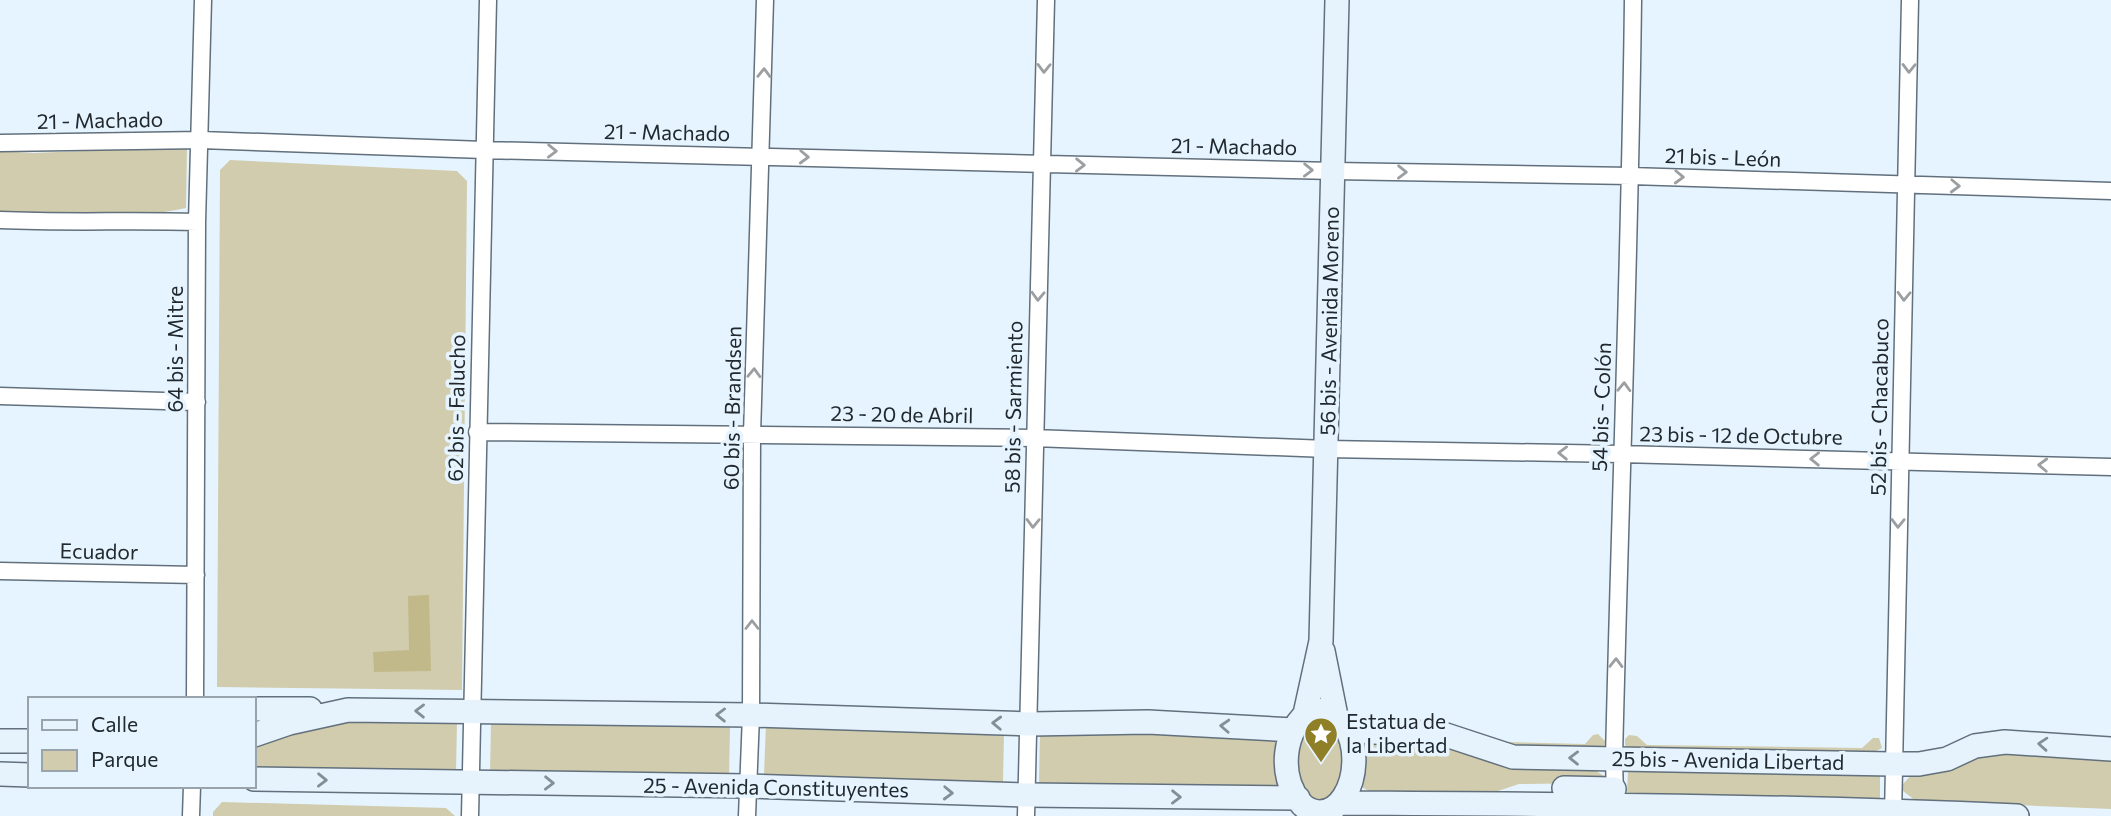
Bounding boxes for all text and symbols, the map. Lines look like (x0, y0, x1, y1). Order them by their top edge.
one-way arrow (1036, 63, 1052, 74)
one-way arrow (1901, 63, 1917, 74)
one-way arrow (756, 67, 771, 78)
street label: 21 - Machado (37, 106, 163, 133)
street label: 21 - Machado (604, 118, 730, 145)
street label: 21 - Machado (1171, 132, 1297, 159)
street label: 21 bis - León (1664, 142, 1782, 171)
one-way arrow (547, 144, 558, 159)
one-way arrow (799, 149, 810, 164)
one-way arrow (1075, 157, 1086, 172)
one-way arrow (1303, 163, 1314, 178)
one-way arrow (1397, 164, 1408, 180)
one-way arrow (1673, 170, 1684, 185)
one-way arrow (1950, 179, 1961, 194)
street label: 56 bis - Avenida Moreno (1314, 206, 1343, 436)
street label: 64 bis - Mitre (162, 286, 187, 412)
one-way arrow (1031, 290, 1046, 301)
one-way arrow (1896, 290, 1911, 301)
street label: 52 bis - Chacabuco (1864, 318, 1893, 496)
street label: 58 bis - Sarmiento (998, 320, 1027, 494)
street label: 60 bis - Brandsen (718, 326, 745, 490)
street label: 62 bis - Falucho (442, 334, 469, 482)
street label: 54 bis - Colón (1586, 342, 1615, 472)
one-way arrow (747, 368, 762, 379)
one-way arrow (1616, 381, 1631, 392)
street label: 23 - 20 de Abril (830, 400, 974, 427)
street label: 23 bis - 12 de Octubre (1639, 420, 1843, 449)
one-way arrow (1558, 445, 1569, 460)
one-way arrow (1810, 451, 1821, 466)
one-way arrow (2037, 457, 2048, 473)
one-way arrow (1025, 518, 1041, 529)
one-way arrow (1890, 518, 1906, 529)
street label: Ecuador (60, 537, 139, 564)
one-way arrow (744, 620, 760, 630)
one-way arrow (1608, 657, 1624, 668)
legend (28, 697, 256, 788)
one-way arrow (414, 703, 425, 719)
one-way arrow (715, 707, 726, 722)
place label: Estatua de la Libertad (1346, 708, 1447, 757)
text: Calle (91, 711, 138, 736)
one-way arrow (992, 715, 1003, 730)
place icon: Estatua de la Libertad (1302, 715, 1340, 764)
one-way arrow (1219, 719, 1230, 734)
one-way arrow (2037, 737, 2048, 752)
street label: 25 bis - Avenida Libertad (1611, 745, 1845, 774)
text: Parque (91, 746, 158, 771)
one-way arrow (1568, 750, 1579, 765)
one-way arrow (317, 772, 328, 788)
street label: 25 - Avenida Constituyentes (643, 772, 909, 801)
one-way arrow (544, 776, 555, 791)
one-way arrow (943, 785, 954, 800)
one-way arrow (1171, 789, 1182, 804)

